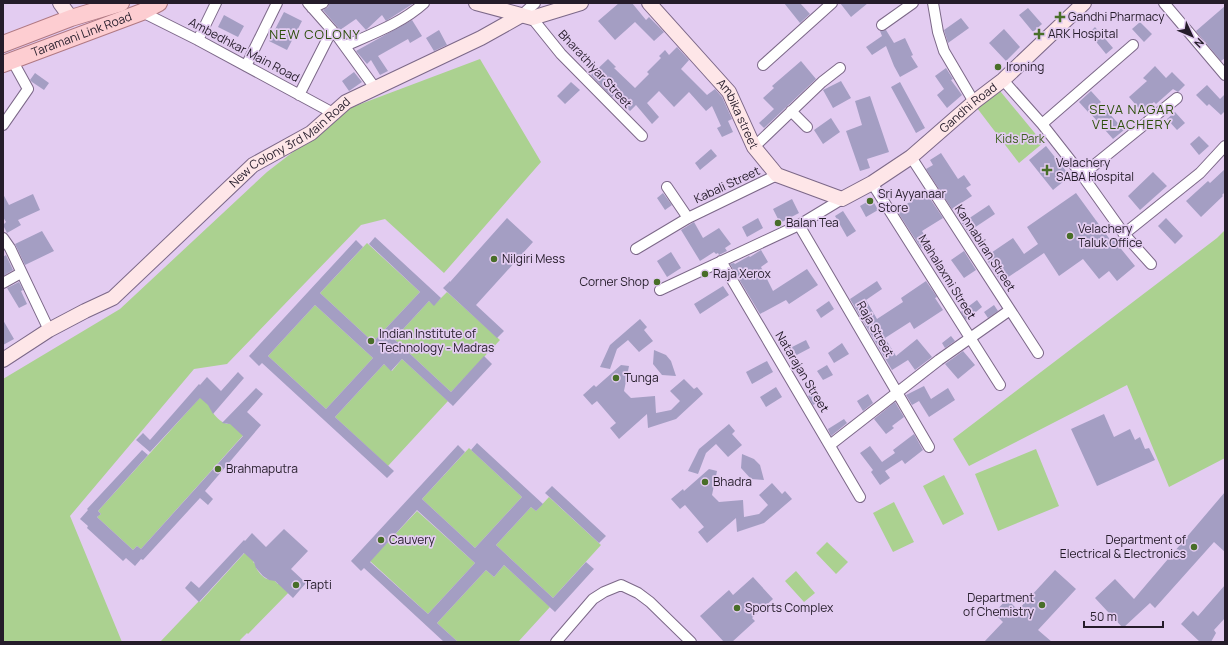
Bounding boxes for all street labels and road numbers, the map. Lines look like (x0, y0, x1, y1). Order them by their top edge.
street label: Taramani Link Road (29, 8, 134, 61)
street label: Ambedhkar Main Road (186, 13, 303, 86)
street label: Bharathiyar Street (555, 26, 636, 112)
street label: Ambika street (713, 75, 763, 152)
street label: Gandhi Road (936, 79, 1000, 136)
street label: New Colony 3rd Main Road (225, 93, 354, 191)
street label: Kabali Street (691, 162, 763, 207)
street label: Kannabiran Street (951, 201, 1020, 295)
street label: Mahalaxmi Street (915, 231, 980, 323)
street label: Raja Street (853, 298, 898, 360)
street label: Natarajan Street (772, 328, 833, 416)

